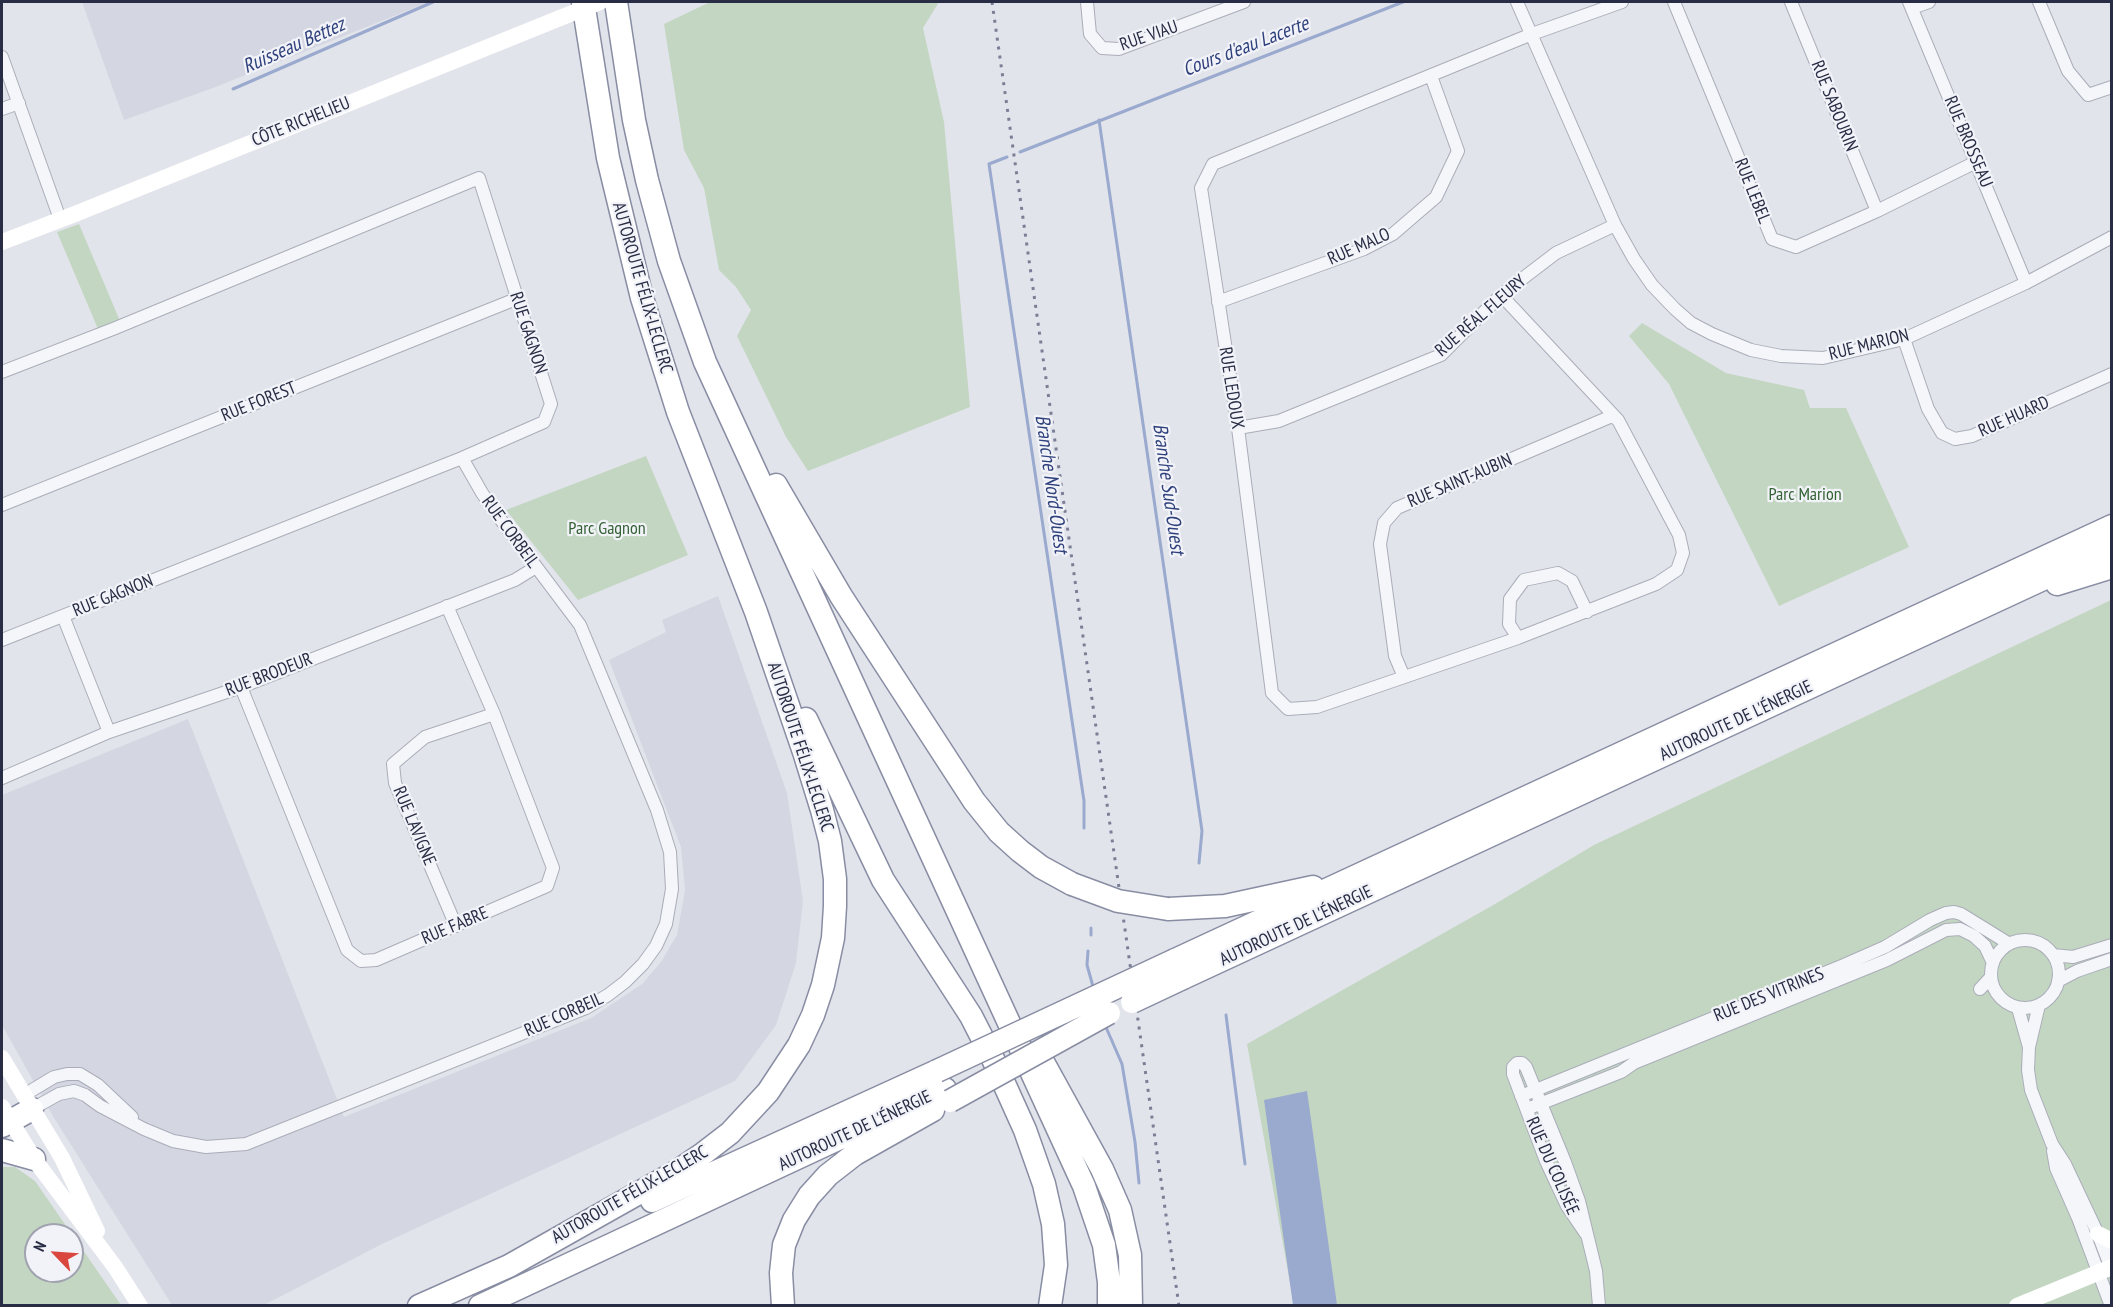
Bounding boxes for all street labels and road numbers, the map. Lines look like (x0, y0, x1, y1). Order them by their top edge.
street label: RUE VIAU (1117, 16, 1181, 56)
street label: RUE SABOURIN (1806, 57, 1862, 155)
street label: CÔTE RICHELIEU (249, 93, 353, 151)
street label: RUE BROSSEAU (1939, 93, 1997, 191)
street label: RUE LEBEL (1729, 155, 1775, 227)
street label: AUTOROUTE FÉLIX-LECLERC (607, 200, 677, 376)
street label: RUE MALO (1325, 224, 1393, 270)
street label: RUE RÉAL FLEURY (1431, 271, 1531, 361)
street label: RUE GAGNON (505, 289, 551, 377)
street label: RUE MARION (1827, 325, 1911, 365)
street label: RUE LEDOUX (1214, 346, 1248, 430)
street label: RUE FOREST (218, 377, 300, 427)
street label: RUE HUARD (1975, 392, 2053, 442)
street label: RUE SAINT-AUBIN (1405, 449, 1515, 513)
street label: RUE CORBEIL (477, 492, 543, 572)
street label: RUE GAGNON (70, 570, 156, 622)
street label: RUE BRODEUR (223, 649, 315, 701)
street label: AUTOROUTE FÉLIX-LECLERC (762, 659, 838, 835)
street label: AUTOROUTE DE L'ÉNERGIE (1656, 676, 1816, 766)
street label: RUE LAVIGNE (388, 783, 440, 869)
street label: AUTOROUTE DE L'ÉNERGIE (1216, 881, 1376, 971)
street label: RUE FABRE (418, 902, 492, 950)
street label: RUE DES VITRINES (1711, 963, 1827, 1027)
street label: RUE CORBEIL (521, 988, 607, 1042)
street label: AUTOROUTE DE L'ÉNERGIE (775, 1086, 935, 1176)
street label: RUE DU COLISÉE (1521, 1114, 1583, 1218)
street label: AUTOROUTE FÉLIX-LECLERC (548, 1141, 712, 1249)

